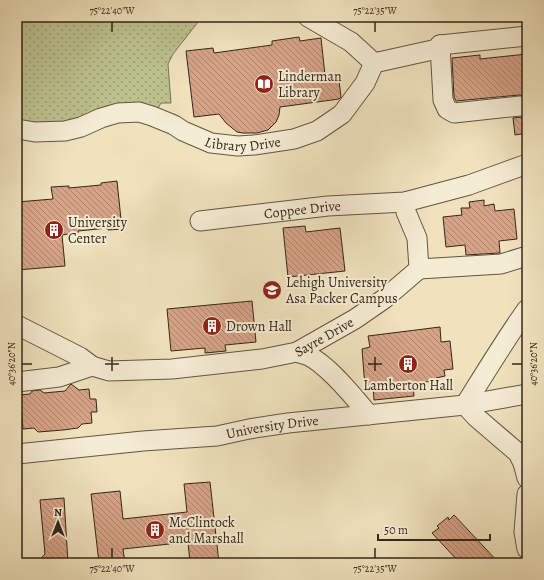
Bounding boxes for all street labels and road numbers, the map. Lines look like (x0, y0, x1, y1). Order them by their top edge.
street label: Library Drive (202, 132, 282, 156)
street label: Coppee Drive (263, 196, 341, 223)
street label: Sayre Drive (291, 312, 357, 361)
street label: University Drive (224, 410, 319, 443)

